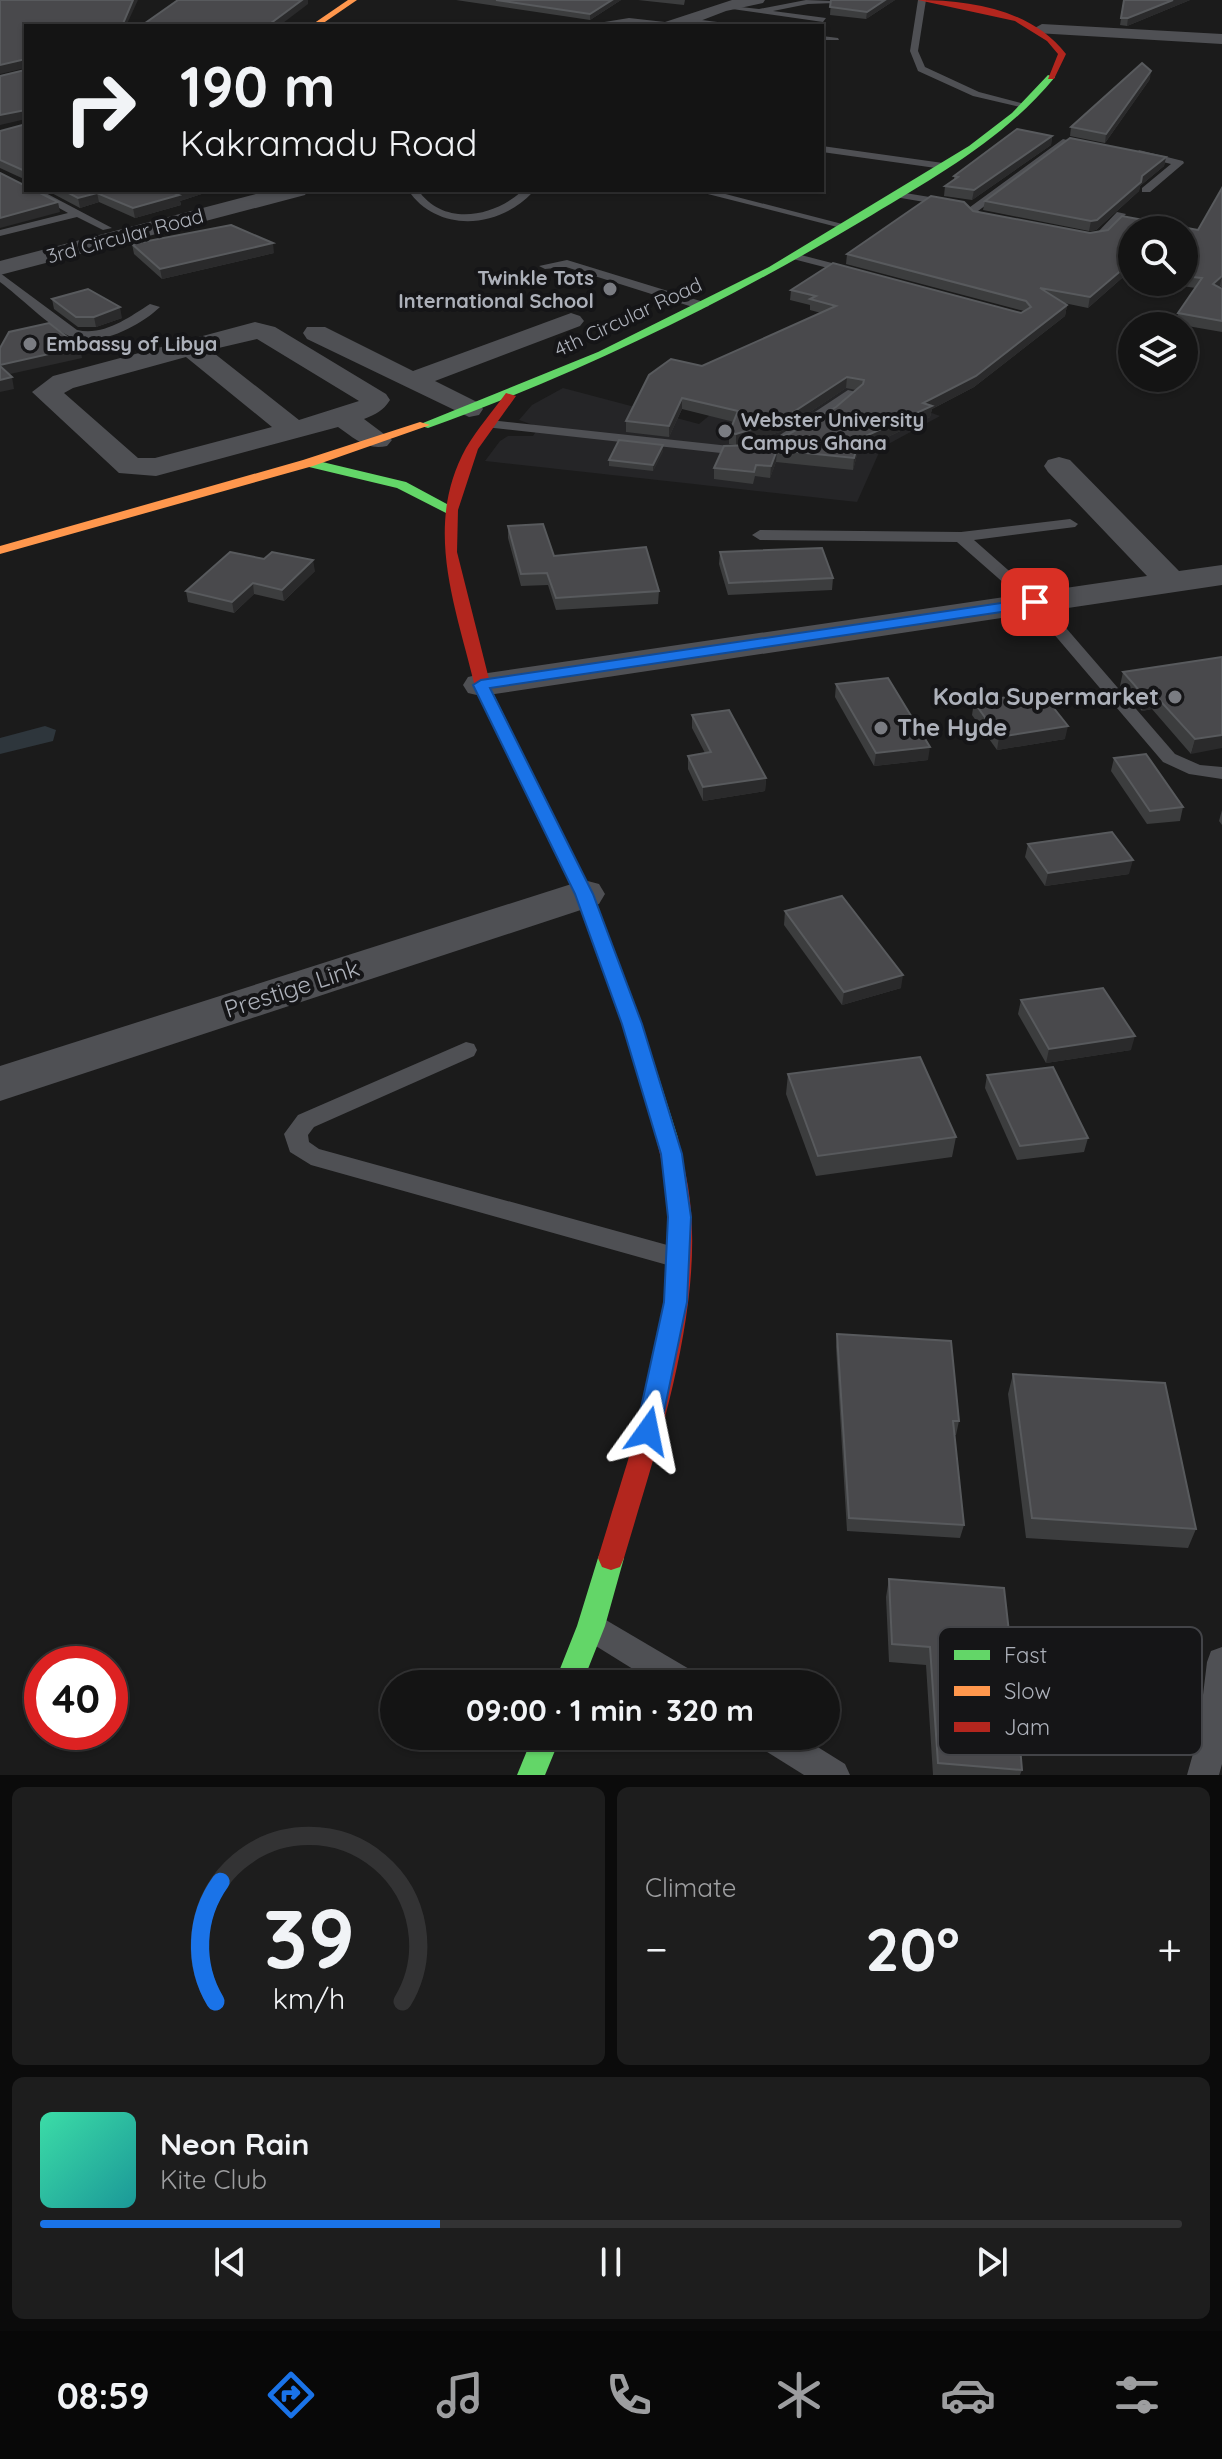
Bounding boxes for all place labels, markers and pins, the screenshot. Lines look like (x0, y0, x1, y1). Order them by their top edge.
place label: Twinkle Tots International School (398, 265, 594, 313)
marker: Twinkle Tots International School (601, 280, 619, 298)
place label: Embassy of Libya (46, 331, 217, 356)
marker: Embassy of Libya (21, 335, 39, 353)
place label: Webster University Campus Ghana (741, 407, 924, 455)
marker: Webster University Campus Ghana (716, 422, 734, 440)
pin (1001, 568, 1069, 636)
place label: Koala Supermarket (933, 681, 1159, 711)
marker: Koala Supermarket (1166, 688, 1184, 706)
place label: The Hyde (897, 712, 1007, 742)
marker: The Hyde (872, 719, 890, 737)

